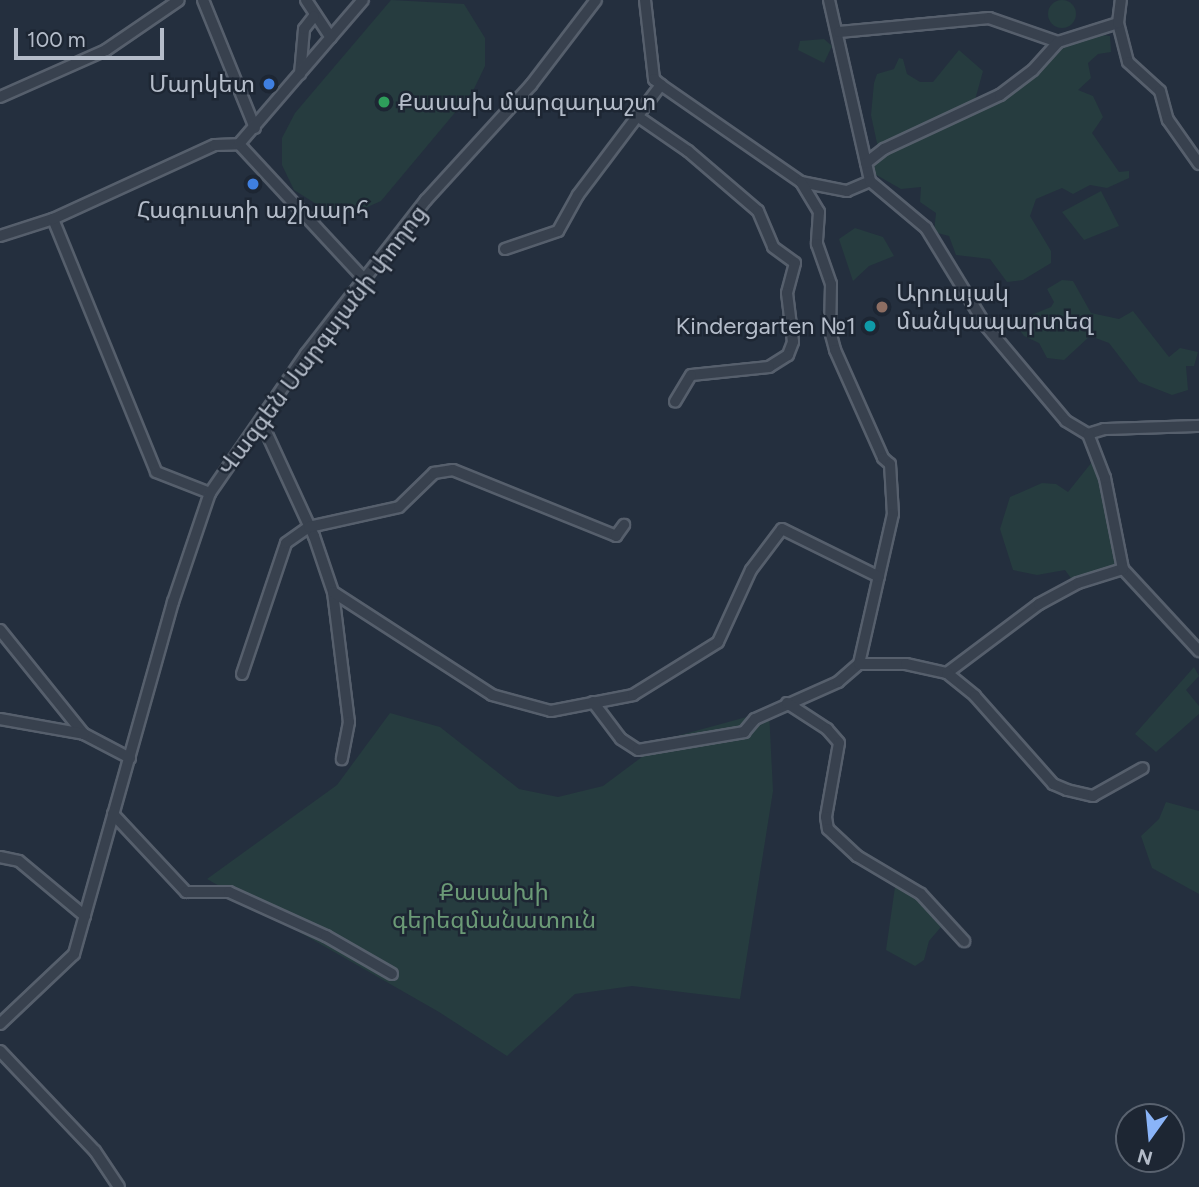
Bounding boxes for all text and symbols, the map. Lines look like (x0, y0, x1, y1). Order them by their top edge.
scale bar (18, 14, 168, 58)
text: 100 m (27, 27, 86, 52)
place label: Մարկետ (149, 70, 255, 98)
marker: Մարկետ (261, 76, 277, 92)
place label: Քասախ մարզադաշտ (398, 88, 656, 116)
marker: Քասախ մարզադաշտ (376, 94, 392, 110)
marker: Հագուստի աշխարհ (245, 176, 261, 192)
place label: Հագուստի աշխարհ (137, 196, 369, 224)
street label: Վազգեն Սարգսյանի փողոց (211, 199, 433, 481)
place label: Արուսյակ մանկապարտեզ (896, 279, 1093, 335)
marker: Արուսյակ մանկապարտեզ (874, 299, 890, 315)
place label: Kindergarten №1 (676, 312, 856, 340)
marker: Kindergarten №1 (862, 318, 878, 334)
park label: Քասախի գերեզմանատուն (392, 878, 596, 934)
north arrow (1115, 1103, 1185, 1173)
text: N (1135, 1144, 1155, 1170)

